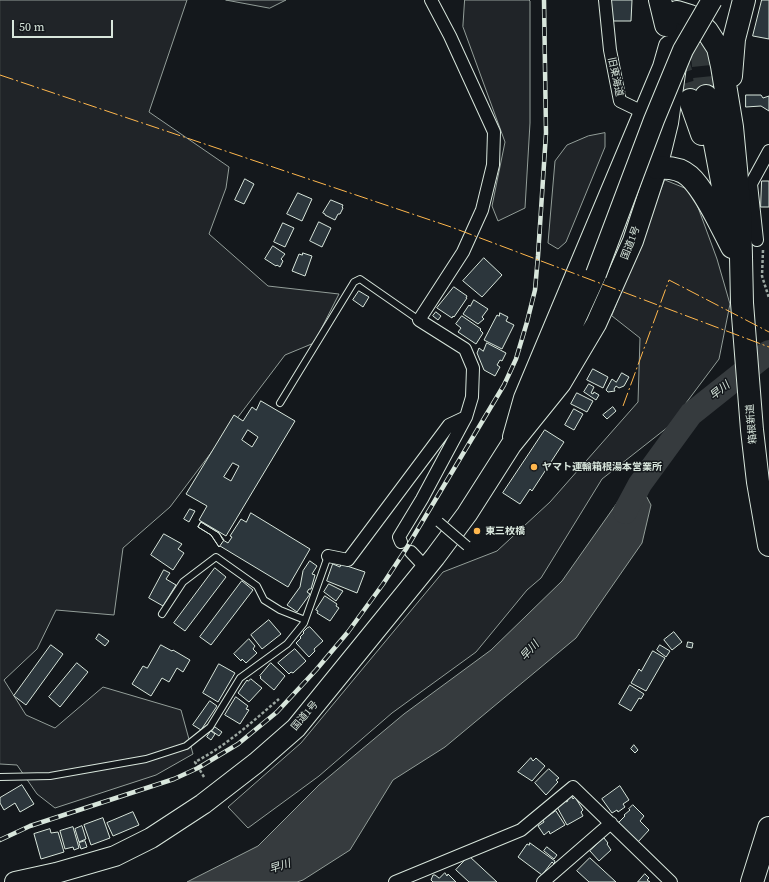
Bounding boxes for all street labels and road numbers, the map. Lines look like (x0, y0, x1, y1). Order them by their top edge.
street label: 旧東海道 (605, 56, 625, 98)
street label: 国道1号 (619, 225, 643, 261)
street label: 箱根新道 (744, 404, 760, 444)
street label: 国道1号 (289, 699, 321, 733)

